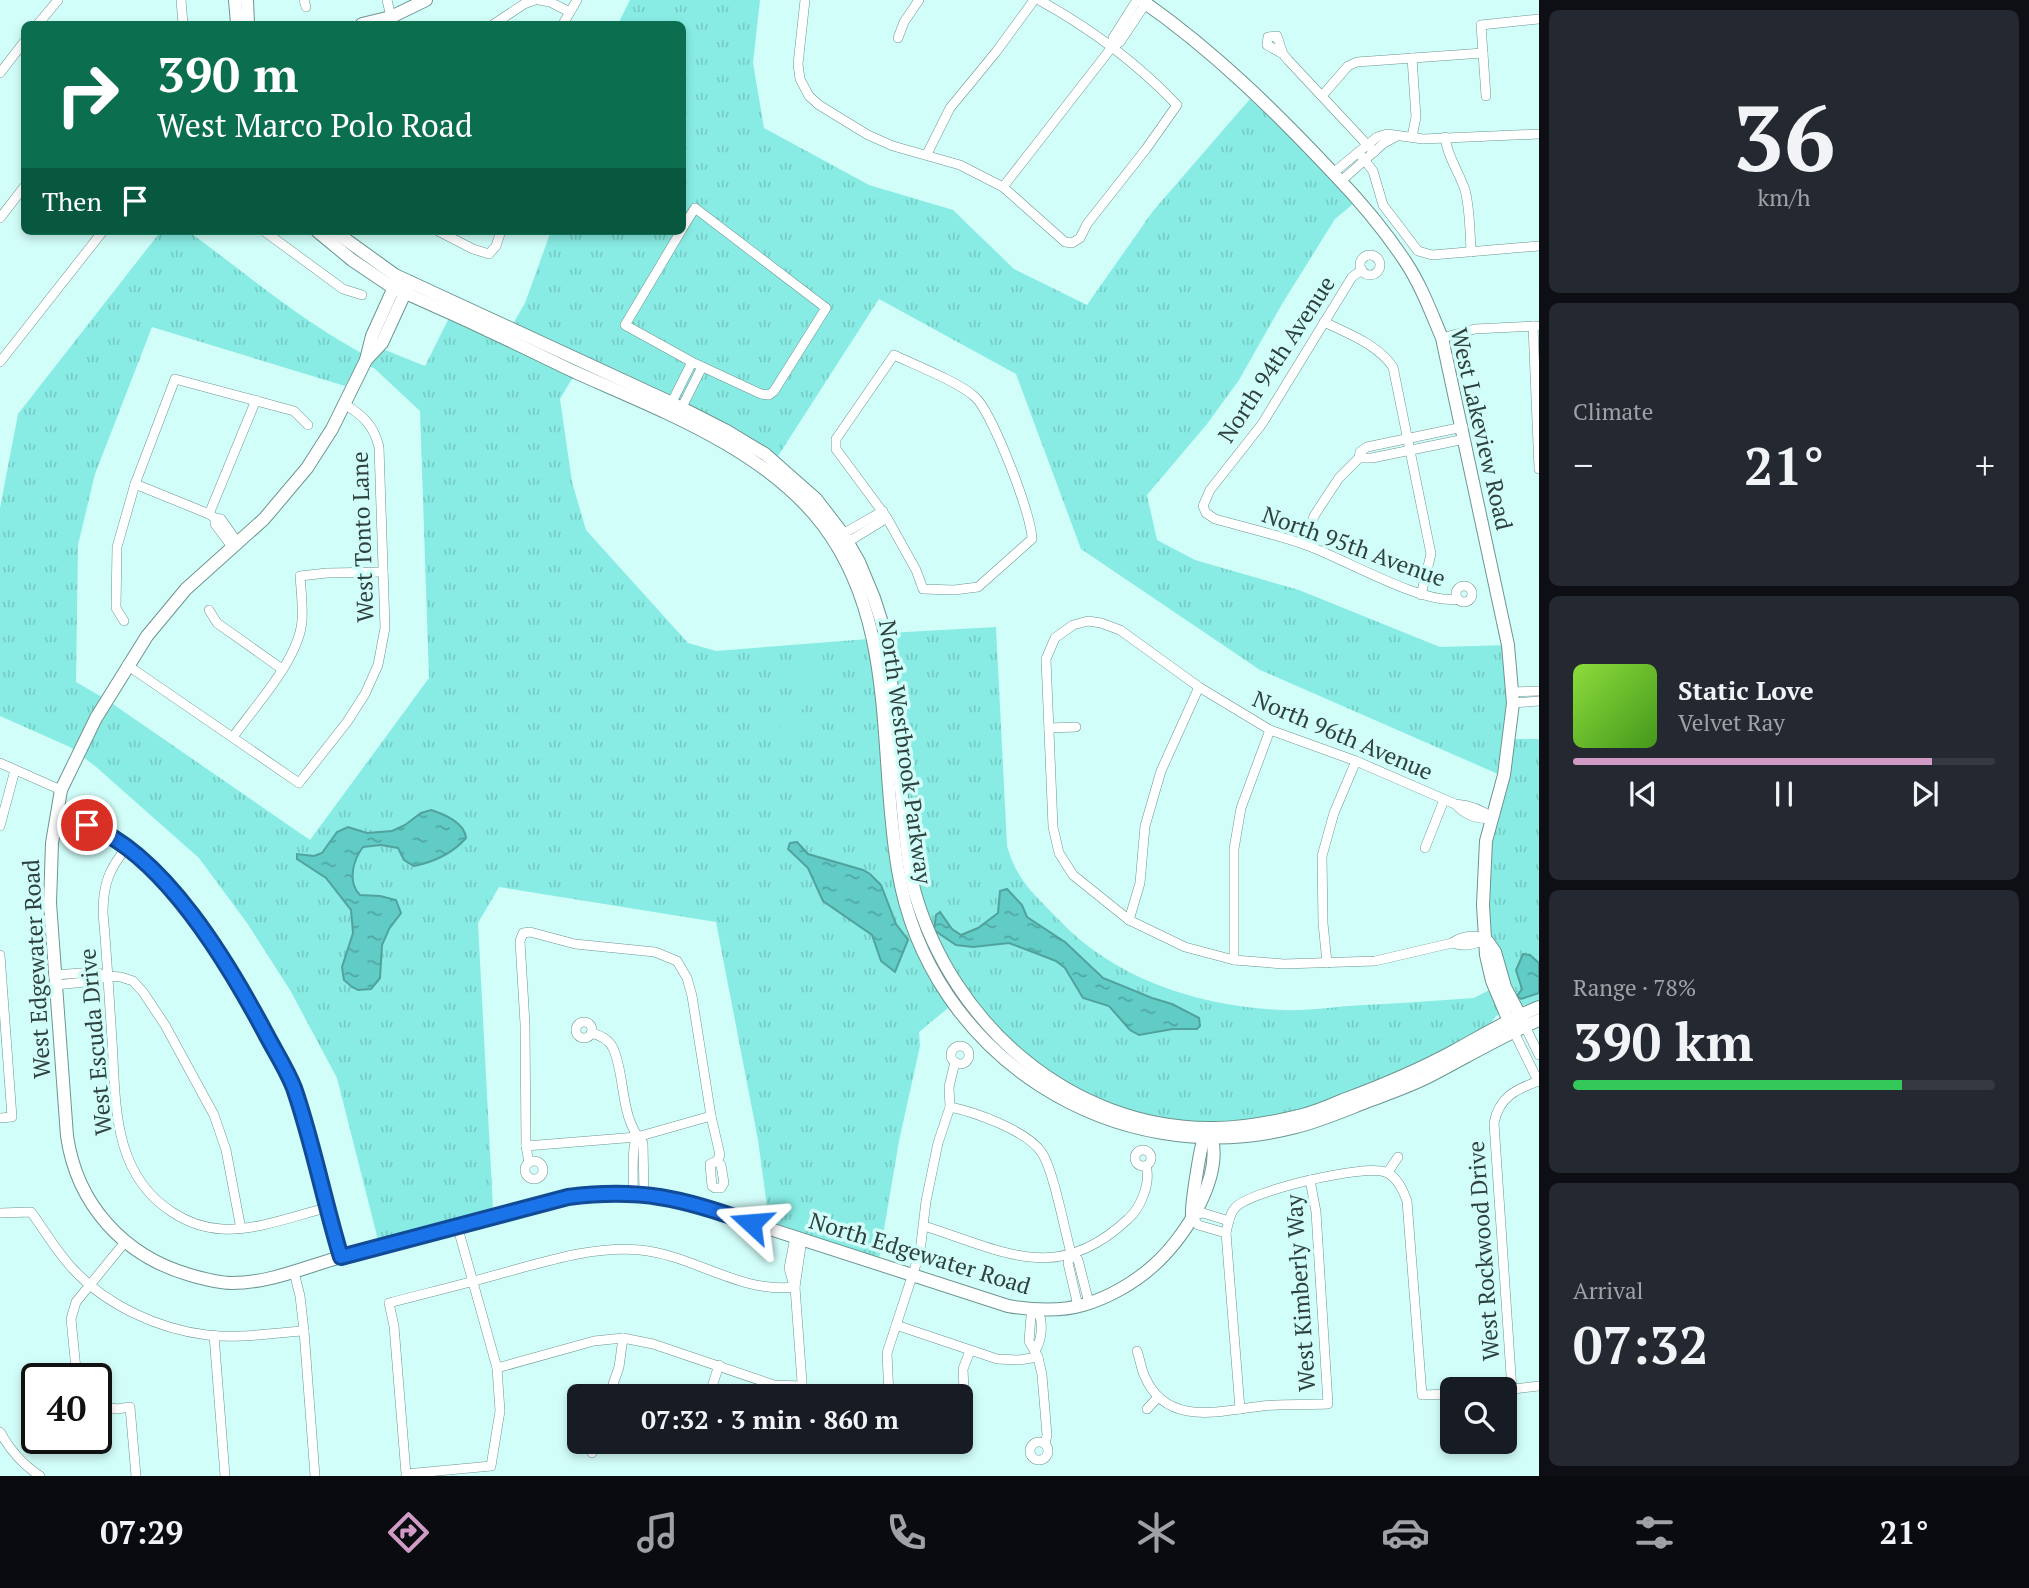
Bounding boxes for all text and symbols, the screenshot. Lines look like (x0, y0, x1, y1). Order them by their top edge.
text: 390 m (157, 41, 299, 106)
icon: right (42, 49, 133, 140)
text: 36 (1733, 76, 1835, 197)
text: West Marco Polo Road (157, 104, 473, 146)
icon: arrive (116, 182, 154, 220)
text: km/h (1757, 182, 1811, 213)
text: Then (42, 184, 102, 218)
street label: North 94th Avenue (1210, 270, 1342, 448)
street label: West Lakeview Road (1444, 325, 1520, 533)
text: Climate (1573, 396, 1653, 427)
text: 21° (1744, 431, 1824, 500)
text: − (1573, 440, 1593, 490)
text: + (1975, 440, 1995, 490)
street label: West Tonto Lane (344, 451, 380, 623)
street label: North 95th Avenue (1258, 498, 1450, 594)
street label: North Westbrook Parkway (872, 618, 940, 886)
text: Static Love (1678, 673, 1814, 707)
street label: North 96th Avenue (1248, 683, 1438, 787)
text: Velvet Ray (1678, 707, 1785, 738)
icon: previous (1624, 775, 1662, 813)
icon: pause (1765, 775, 1803, 813)
icon: next (1906, 775, 1944, 813)
pin (57, 795, 117, 855)
icon: arrive (68, 806, 106, 844)
street label: West Edgewater Road (15, 858, 57, 1079)
street label: West Escuda Drive (71, 947, 119, 1137)
text: Range · 78% (1573, 972, 1696, 1003)
text: 390 km (1573, 1007, 1754, 1076)
street label: West Rockwood Drive (1460, 1140, 1506, 1362)
position arrow (714, 1186, 788, 1260)
street label: West Kimberly Way (1278, 1193, 1322, 1393)
street label: North Edgewater Road (805, 1205, 1035, 1302)
text: Arrival (1573, 1275, 1644, 1306)
text: 07:32 (1573, 1310, 1708, 1379)
speed limit sign: 40 (21, 1363, 112, 1454)
map controls (1440, 1377, 1517, 1454)
button: search (1440, 1377, 1517, 1454)
text: 07:32 · 3 min · 860 m (641, 1402, 899, 1436)
icon: directions (384, 1508, 433, 1557)
icon: music (633, 1508, 682, 1557)
icon: phone (882, 1508, 931, 1557)
icon: climate (1132, 1508, 1181, 1557)
icon: car (1381, 1508, 1430, 1557)
icon: filters (1630, 1508, 1679, 1557)
text: 07:29 (100, 1511, 183, 1553)
text: 21° (1879, 1511, 1929, 1553)

